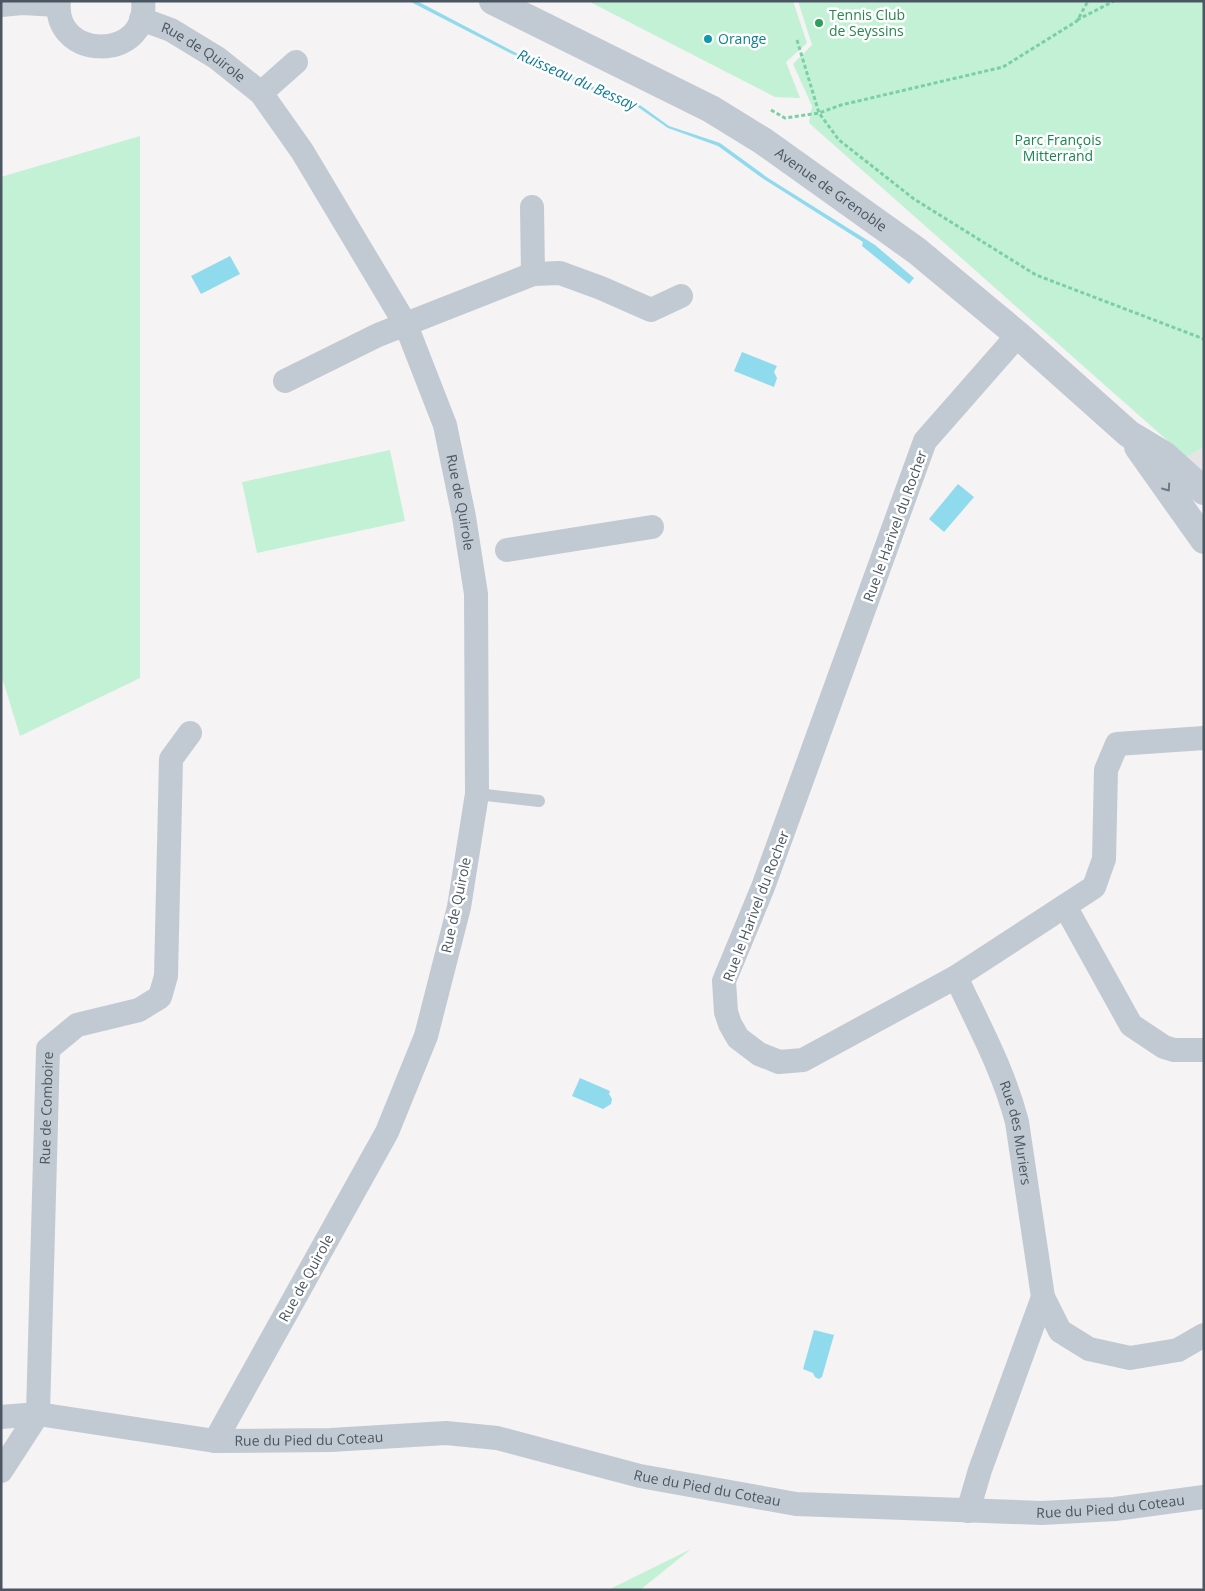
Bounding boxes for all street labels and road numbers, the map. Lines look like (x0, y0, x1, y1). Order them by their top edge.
street label: Rue de Quirole (159, 17, 250, 86)
street label: Avenue de Grenoble (772, 143, 891, 236)
street label: Rue le Harivel du Rocher (858, 447, 931, 604)
street label: Rue de Quirole (442, 453, 479, 552)
street label: Rue le Harivel du Rocher (718, 828, 793, 984)
street label: Rue de Quirole (436, 855, 475, 954)
street label: Rue de Comboire (35, 1051, 57, 1165)
street label: Rue des Muriers (995, 1078, 1036, 1187)
street label: Rue de Quirole (274, 1230, 338, 1325)
street label: Rue du Pied du Coteau (234, 1427, 384, 1450)
street label: Rue du Pied du Coteau (632, 1465, 782, 1510)
street label: Rue du Pied du Coteau (1036, 1490, 1186, 1522)

